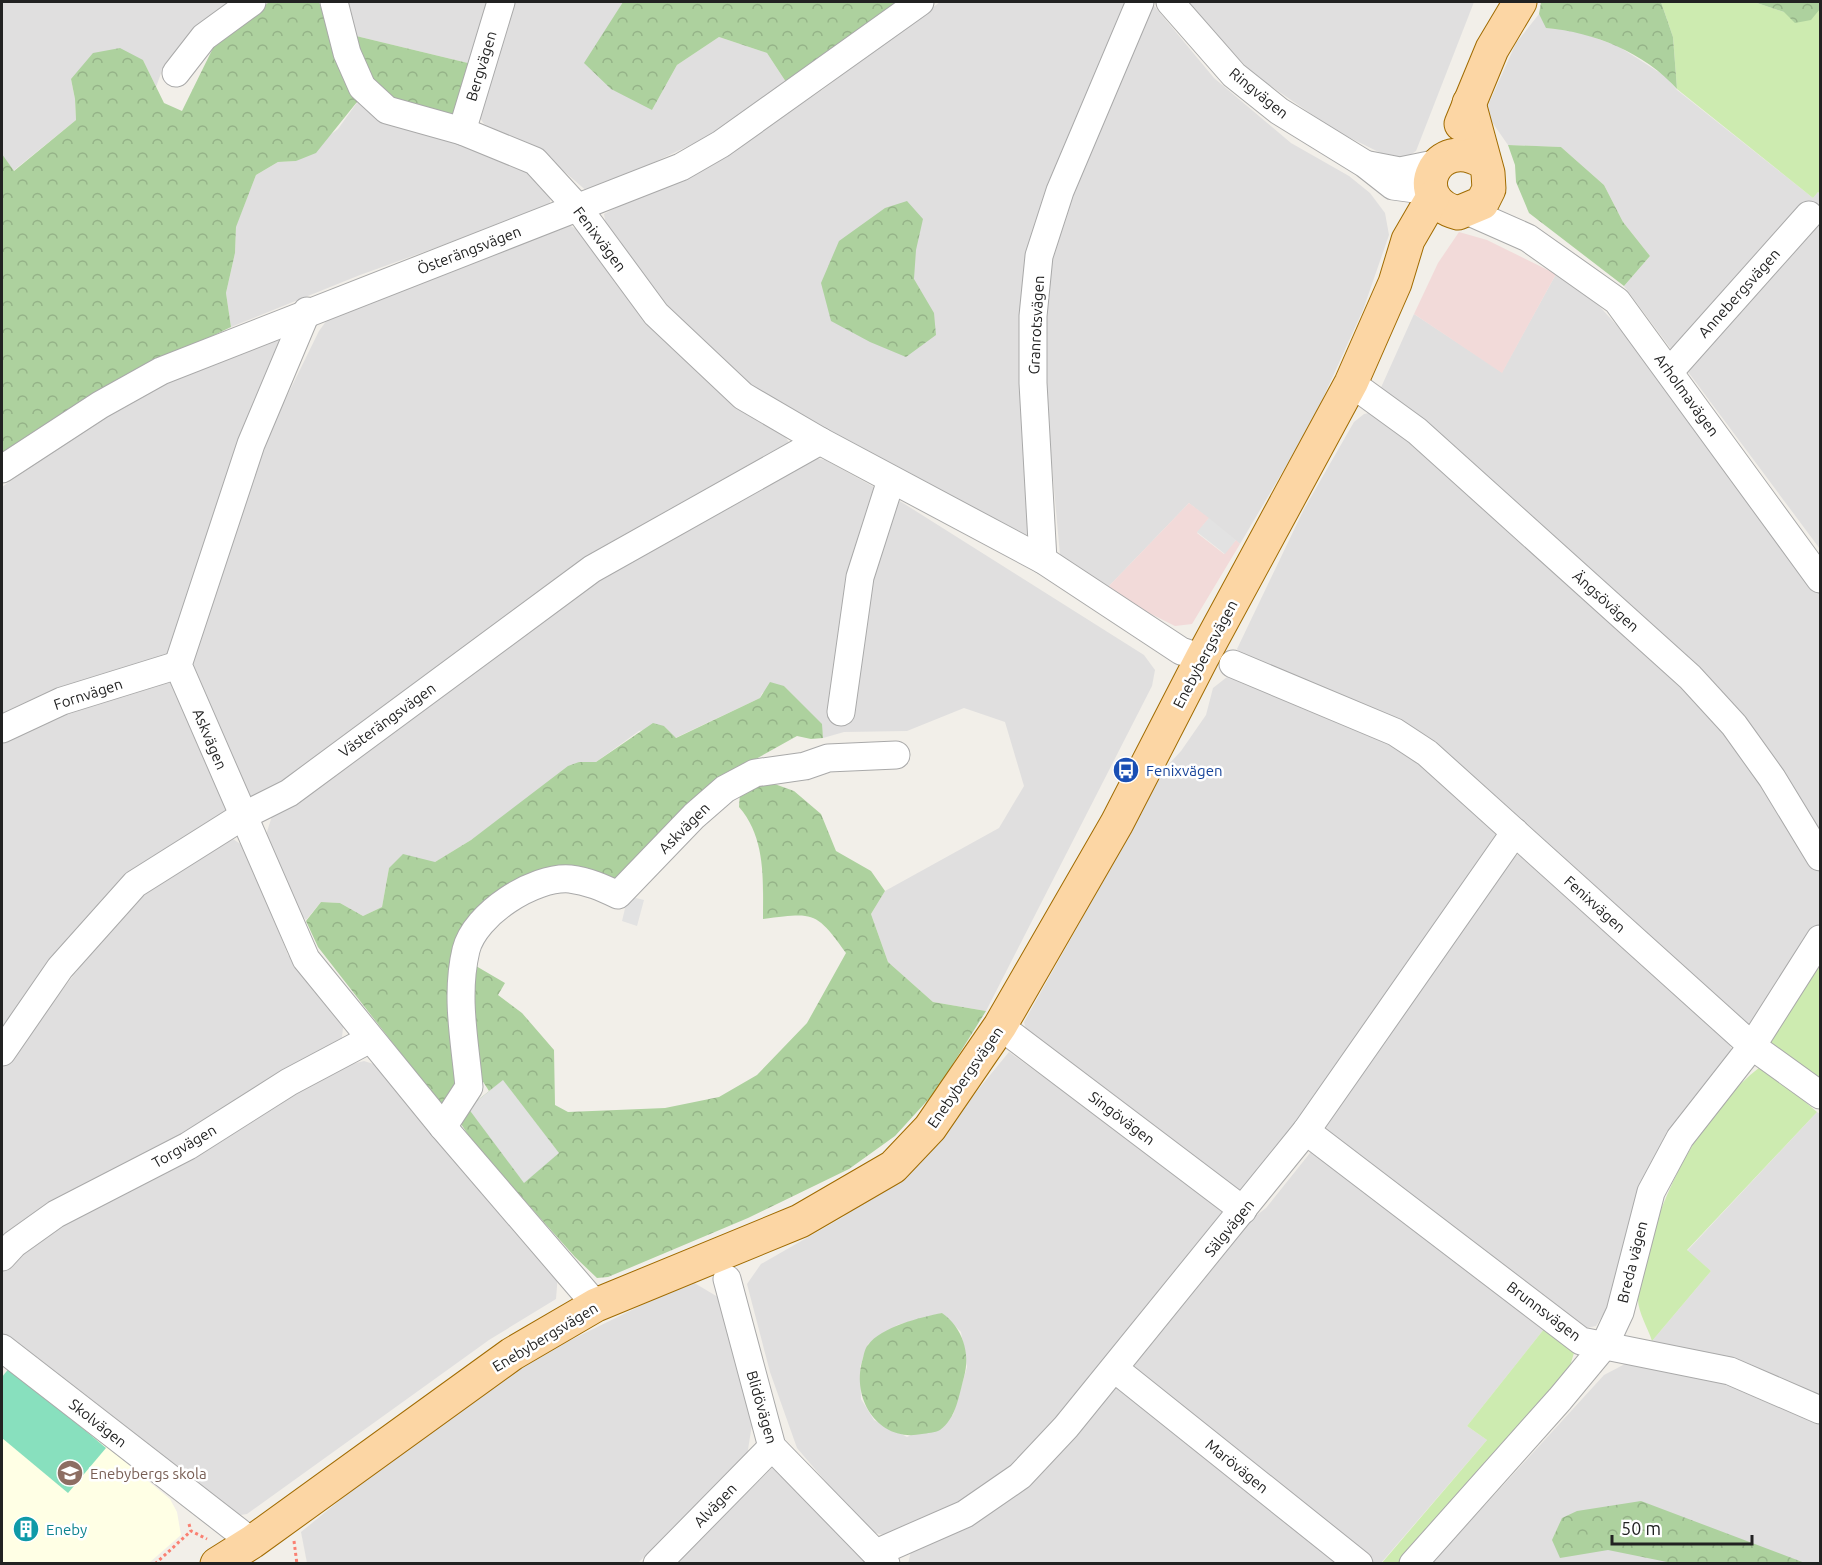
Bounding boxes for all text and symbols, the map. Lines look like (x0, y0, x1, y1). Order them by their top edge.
street label: Bergvägen (462, 29, 500, 103)
street label: Ringvägen (1226, 64, 1292, 122)
street label: Fenixvägen (570, 203, 630, 275)
street label: Österängsvägen (415, 222, 523, 278)
street label: Annebergsvägen (1695, 245, 1783, 341)
street label: Granrotsvägen (1025, 275, 1047, 375)
street label: Arholmavägen (1651, 350, 1723, 440)
street label: Ängsövägen (1570, 567, 1642, 635)
street label: Enebybergsvägen (1169, 597, 1241, 711)
street label: Fornvägen (51, 675, 125, 713)
street label: Västerängsvägen (335, 679, 439, 761)
street label: Askvägen (190, 706, 230, 772)
bus stop icon: Fenixvägen (1111, 755, 1141, 785)
place label: Fenixvägen (1146, 762, 1222, 779)
street label: Askvägen (655, 799, 713, 857)
street label: Fenixvägen (1561, 872, 1629, 936)
street label: Enebybergsvägen (924, 1023, 1006, 1131)
street label: Singövägen (1086, 1088, 1158, 1148)
street label: Torgvägen (149, 1121, 219, 1171)
street label: Sälgvägen (1201, 1196, 1257, 1260)
street label: Breda vägen (1614, 1219, 1650, 1305)
street label: Brunnsvägen (1504, 1278, 1584, 1344)
street label: Enebybergsvägen (489, 1299, 601, 1375)
street label: Blidövägen (743, 1369, 781, 1445)
street label: Skolvägen (66, 1395, 130, 1451)
street label: Marövägen (1202, 1436, 1272, 1496)
school or university icon: Enebybergs skola (55, 1458, 85, 1488)
place label: Enebybergs skola (90, 1465, 207, 1482)
street label: Alvägen (690, 1480, 740, 1530)
scale bar (1612, 1508, 1752, 1546)
building icon: Eneby (11, 1514, 41, 1544)
text: 50 m (1621, 1518, 1661, 1538)
place label: Eneby (46, 1521, 87, 1538)

